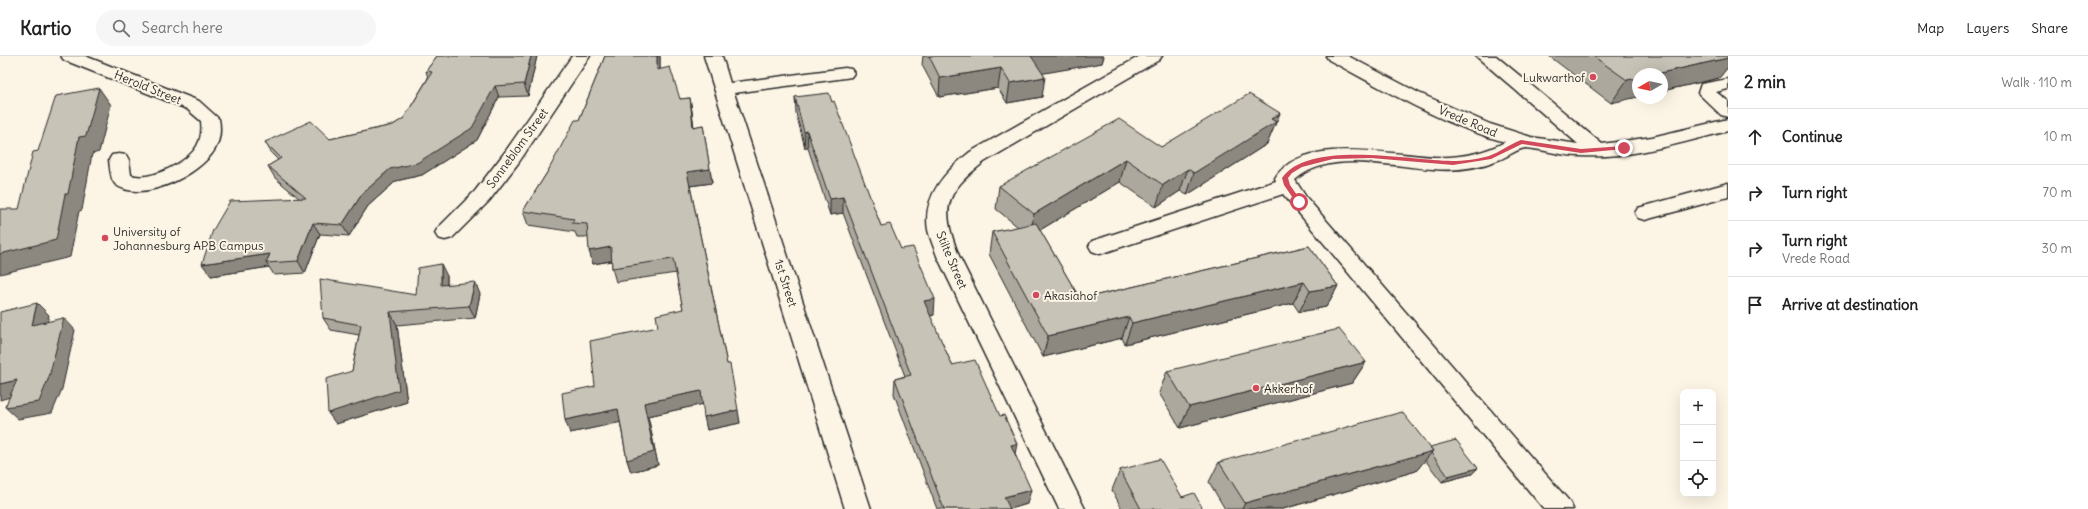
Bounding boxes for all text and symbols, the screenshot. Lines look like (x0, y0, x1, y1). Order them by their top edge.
search box (96, 10, 376, 46)
text: Kartio (20, 16, 72, 40)
icon: search (110, 17, 132, 39)
text: Search here (142, 18, 223, 37)
text: Map (1917, 19, 1944, 37)
text: Layers (1966, 19, 2009, 37)
text: Share (2031, 19, 2068, 37)
street label: Herold Street (112, 67, 184, 107)
north arrow (1632, 68, 1668, 104)
place label: Lukwarthof (1523, 70, 1586, 85)
text: 2 min (1744, 71, 1786, 93)
marker: Lukwarthof (1588, 72, 1598, 82)
text: Walk · 110 m (2001, 74, 2072, 91)
street label: Vrede Road (1436, 102, 1500, 140)
street label: Sonneblom Street (483, 105, 551, 191)
icon: ahead (1744, 126, 1766, 148)
text: Continue (1782, 127, 1843, 146)
text: 10 m (2044, 128, 2072, 145)
route end (1615, 139, 1633, 157)
icon: right (1744, 182, 1766, 204)
text: Turn right (1782, 183, 1847, 202)
text: 70 m (2043, 184, 2072, 201)
route start (1290, 193, 1308, 211)
place label: University of Johannesburg APB Campus (113, 224, 263, 253)
street label: Stilte Street (933, 229, 971, 291)
text: Turn right (1782, 231, 1847, 250)
marker: University of Johannesburg APB Campus (100, 233, 110, 243)
icon: right (1744, 238, 1766, 260)
text: 30 m (2042, 240, 2072, 257)
text: Vrede Road (1782, 250, 1850, 267)
street label: 1st Street (771, 257, 801, 309)
place label: Akasiahof (1044, 288, 1098, 303)
marker: Akasiahof (1031, 290, 1041, 300)
icon: arrive (1744, 294, 1766, 316)
text: Arrive at destination (1782, 295, 1918, 314)
place label: Akkerhof (1264, 381, 1314, 396)
marker: Akkerhof (1251, 383, 1261, 393)
map controls (1680, 389, 1716, 497)
button: + (1680, 389, 1716, 425)
button: − (1680, 425, 1716, 461)
button: locate (1680, 461, 1716, 497)

